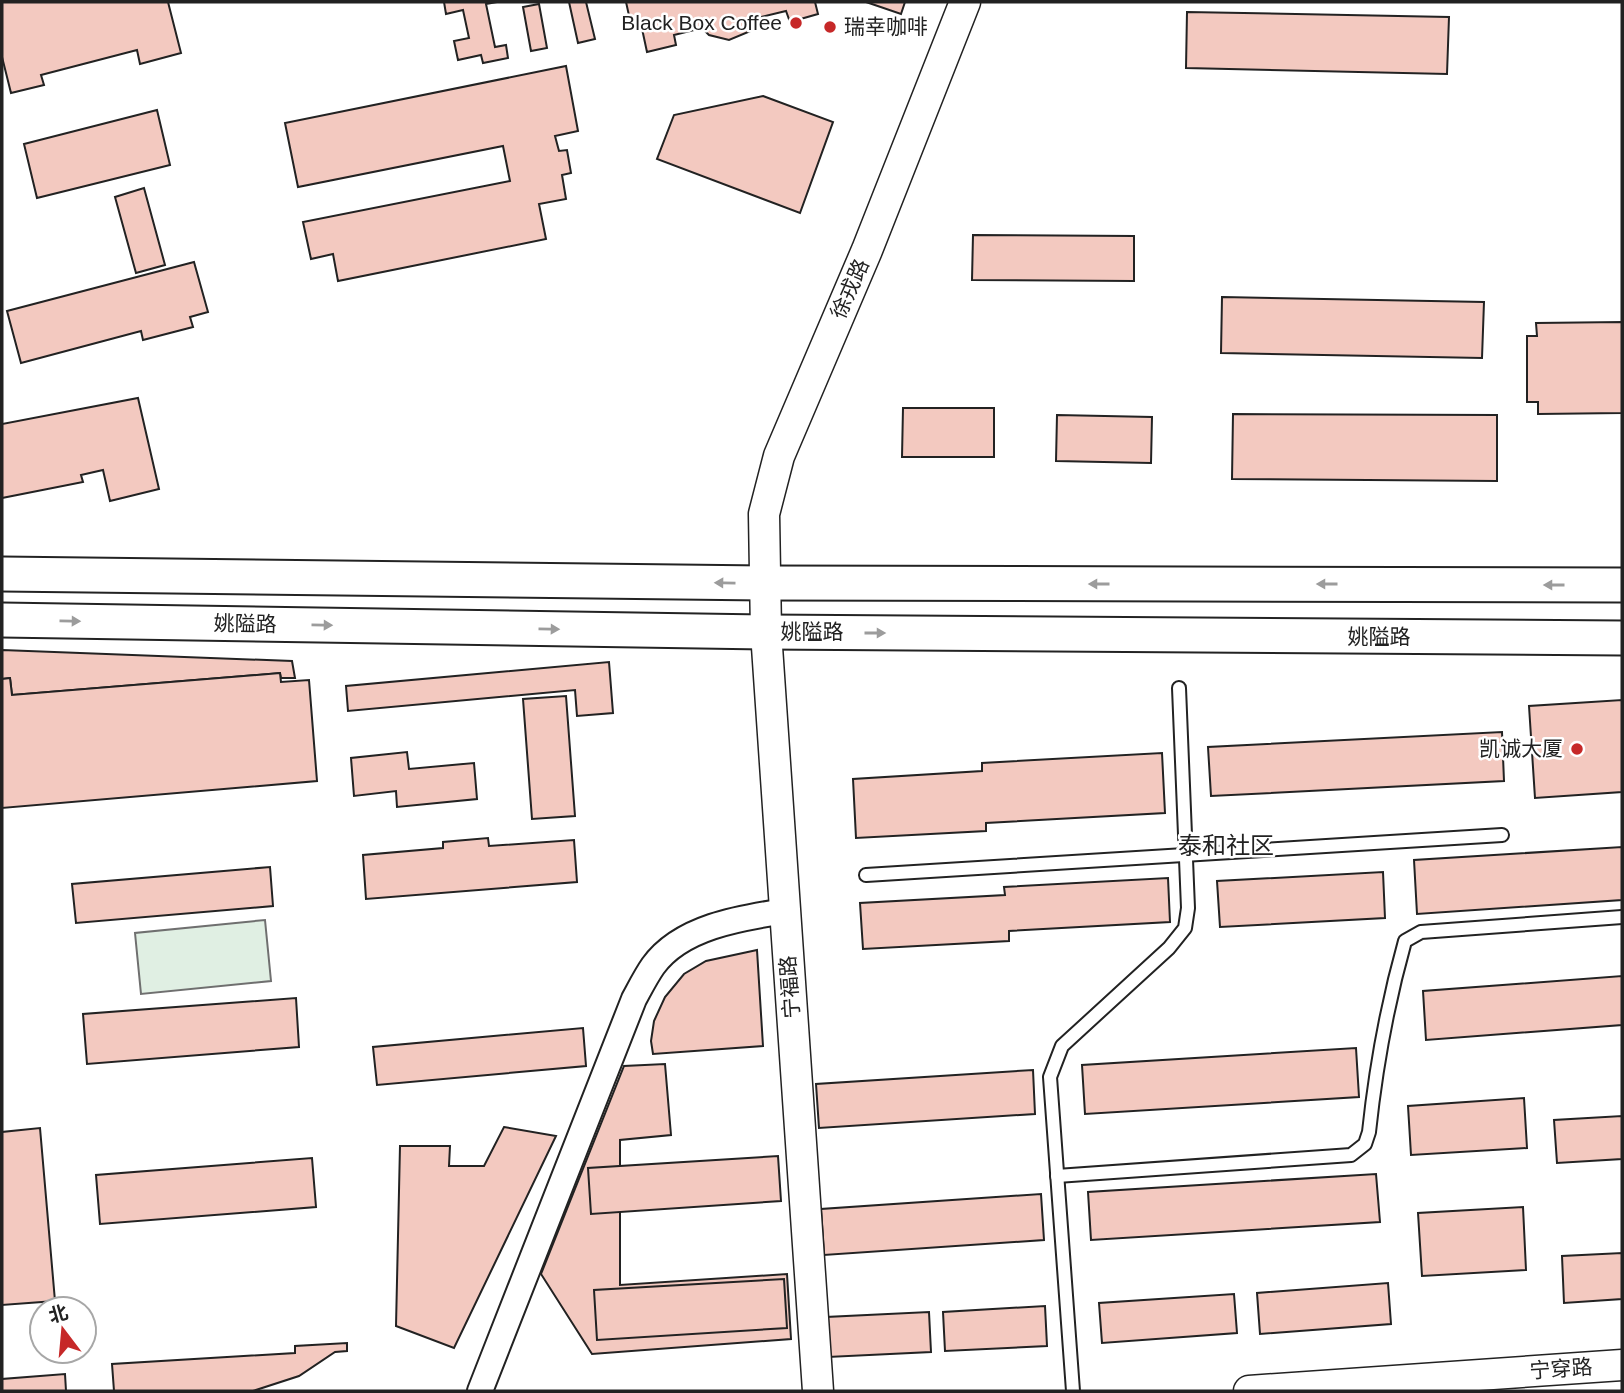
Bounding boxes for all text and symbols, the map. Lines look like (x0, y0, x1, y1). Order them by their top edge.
place label: Black Box Coffee (621, 11, 782, 34)
marker: Black Box Coffee (788, 15, 804, 31)
place label: 瑞幸咖啡 (844, 15, 928, 38)
marker: 瑞幸咖啡 (822, 19, 838, 35)
street label: 徐戎路 (826, 255, 873, 322)
one-way arrow (713, 577, 735, 588)
one-way arrow (1088, 578, 1110, 590)
one-way arrow (1315, 579, 1337, 590)
one-way arrow (1543, 579, 1565, 591)
street label: 姚隘路 (213, 611, 277, 636)
one-way arrow (59, 615, 81, 627)
one-way arrow (311, 619, 333, 631)
street label: 姚隘路 (781, 620, 844, 643)
one-way arrow (539, 623, 561, 634)
street label: 姚隘路 (1348, 625, 1411, 648)
one-way arrow (864, 627, 886, 639)
place label: 凯诚大厦 (1479, 737, 1563, 760)
marker: 凯诚大厦 (1569, 741, 1585, 757)
district label: 泰和社区 (1178, 832, 1274, 859)
street label: 宁福路 (776, 955, 803, 1019)
north arrow (28, 1295, 98, 1365)
text: 北 (46, 1301, 70, 1327)
street label: 宁穿路 (1529, 1355, 1593, 1382)

